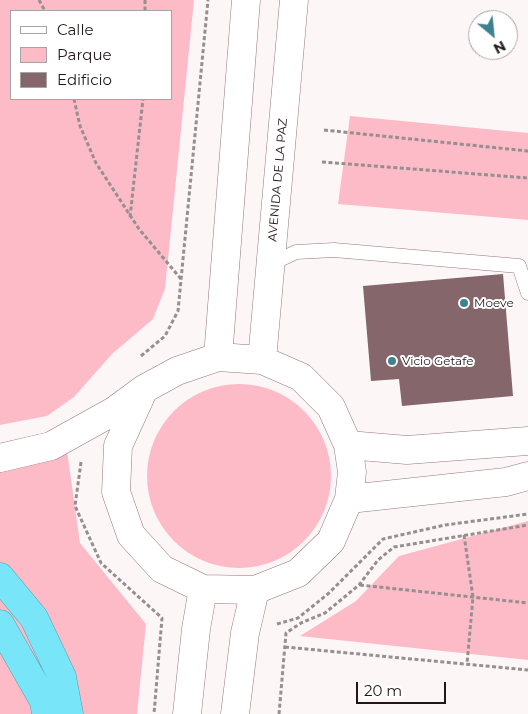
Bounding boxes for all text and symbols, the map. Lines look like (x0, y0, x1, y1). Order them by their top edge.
legend (10, 10, 172, 100)
north arrow (468, 10, 518, 60)
text: Calle (57, 20, 94, 39)
text: N (490, 37, 509, 58)
text: Parque (57, 45, 112, 64)
text: Edificio (57, 70, 112, 89)
street label: AVENIDA DE LA PAZ (265, 118, 291, 242)
place label: Moeve (474, 296, 514, 310)
marker: Moeve (458, 297, 470, 309)
place label: Vicio Getafe (402, 354, 473, 368)
marker: Vicio Getafe (386, 355, 398, 367)
scale bar (358, 672, 448, 704)
text: 20 m (364, 681, 402, 700)

